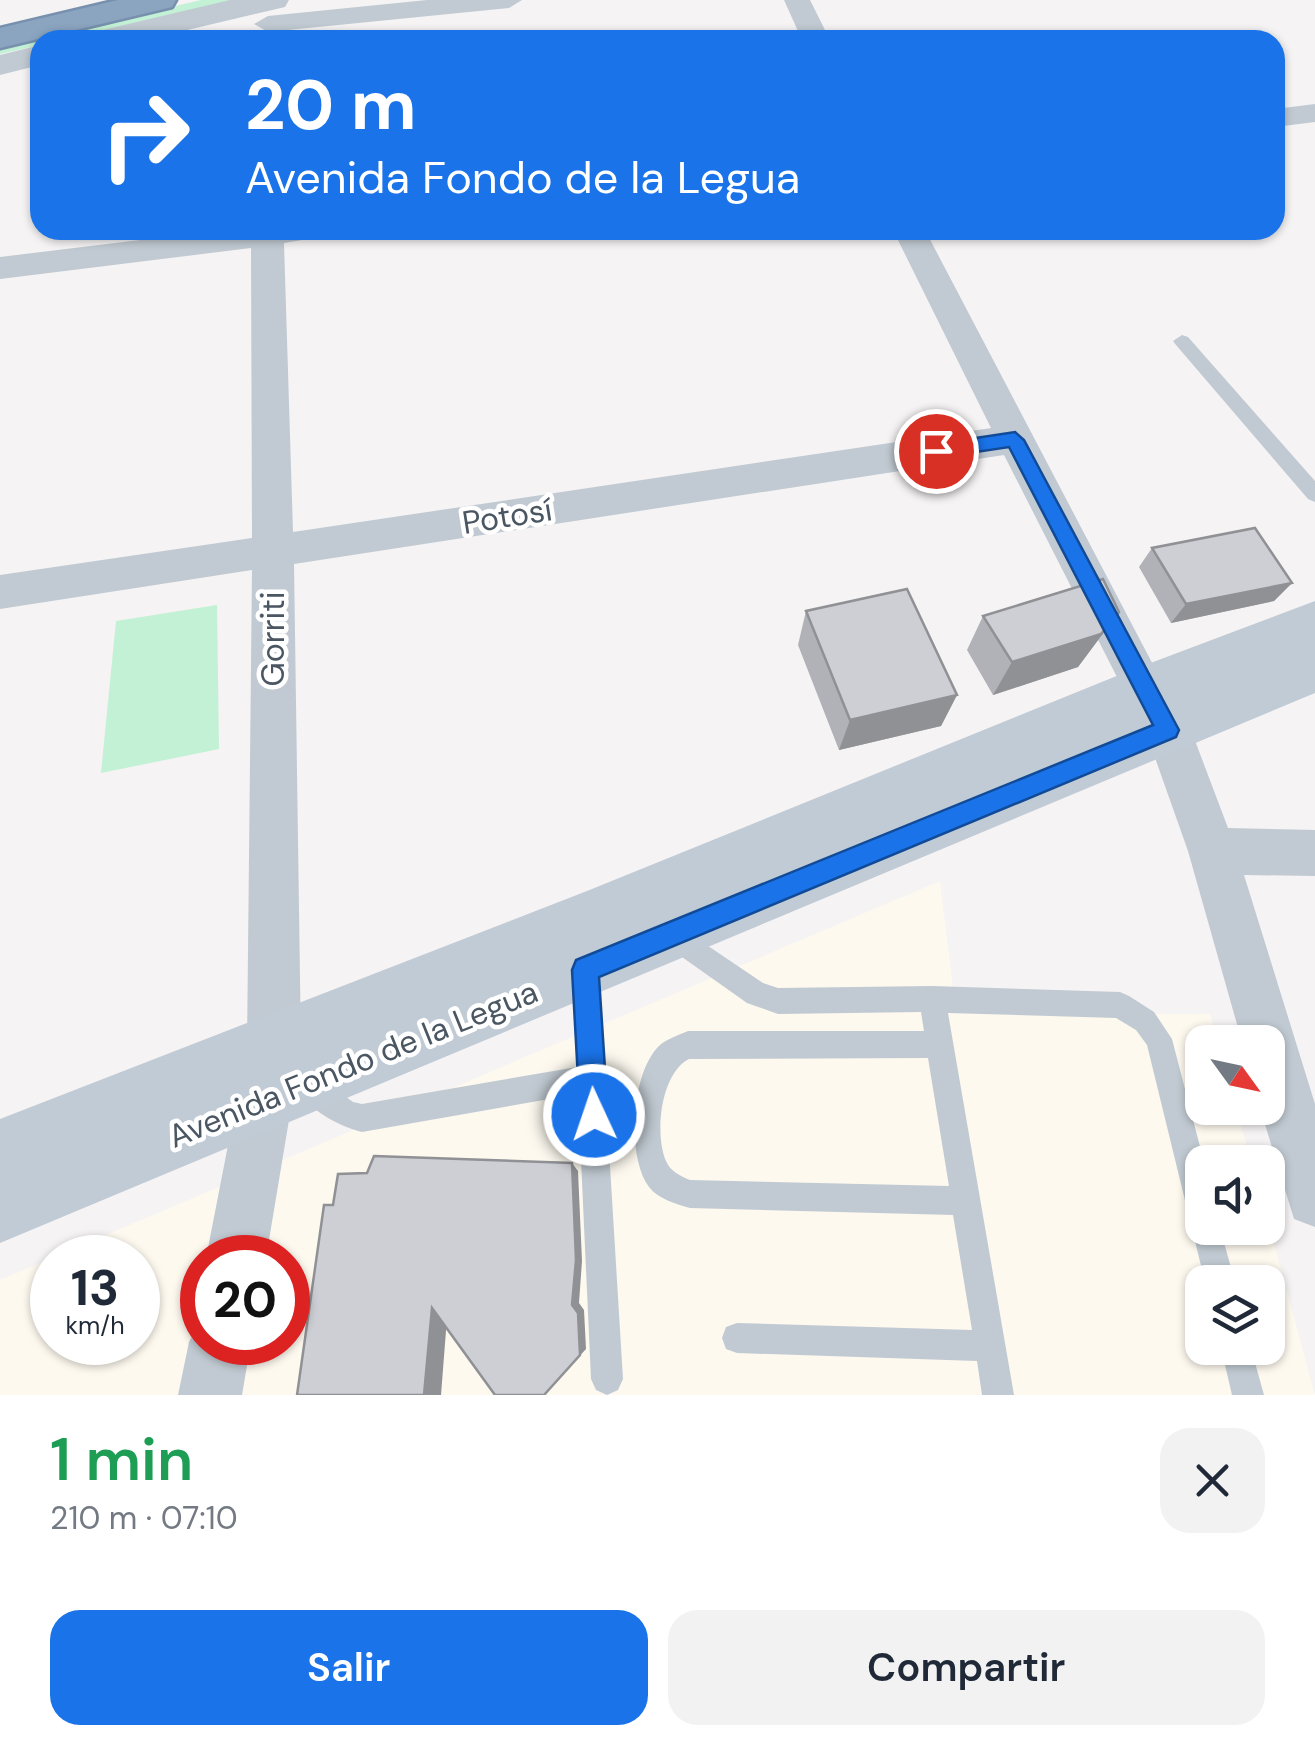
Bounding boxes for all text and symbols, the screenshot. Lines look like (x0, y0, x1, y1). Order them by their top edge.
text: 20 m (245, 60, 417, 151)
icon: right (80, 70, 210, 200)
text: Avenida Fondo de la Legua (245, 148, 800, 207)
pin (894, 409, 979, 494)
icon: arrive (909, 424, 964, 479)
street label: Potosí (459, 488, 555, 544)
street label: Gorriti (252, 592, 294, 686)
street label: Avenida Fondo de la Legua (162, 971, 544, 1157)
north arrow (1185, 1025, 1285, 1125)
map controls (1185, 1025, 1285, 1365)
position arrow (542, 1063, 646, 1167)
button: sound (1185, 1145, 1285, 1245)
speed limit sign: 20 (180, 1235, 310, 1365)
text: 13 (71, 1255, 119, 1321)
button: layers (1185, 1265, 1285, 1365)
text: km/h (65, 1309, 125, 1342)
text: 1 min (50, 1420, 193, 1499)
button: close (1160, 1428, 1265, 1533)
text: 210 m · 07:10 (50, 1497, 238, 1539)
button: Salir (50, 1610, 648, 1725)
button: Compartir (668, 1610, 1265, 1725)

